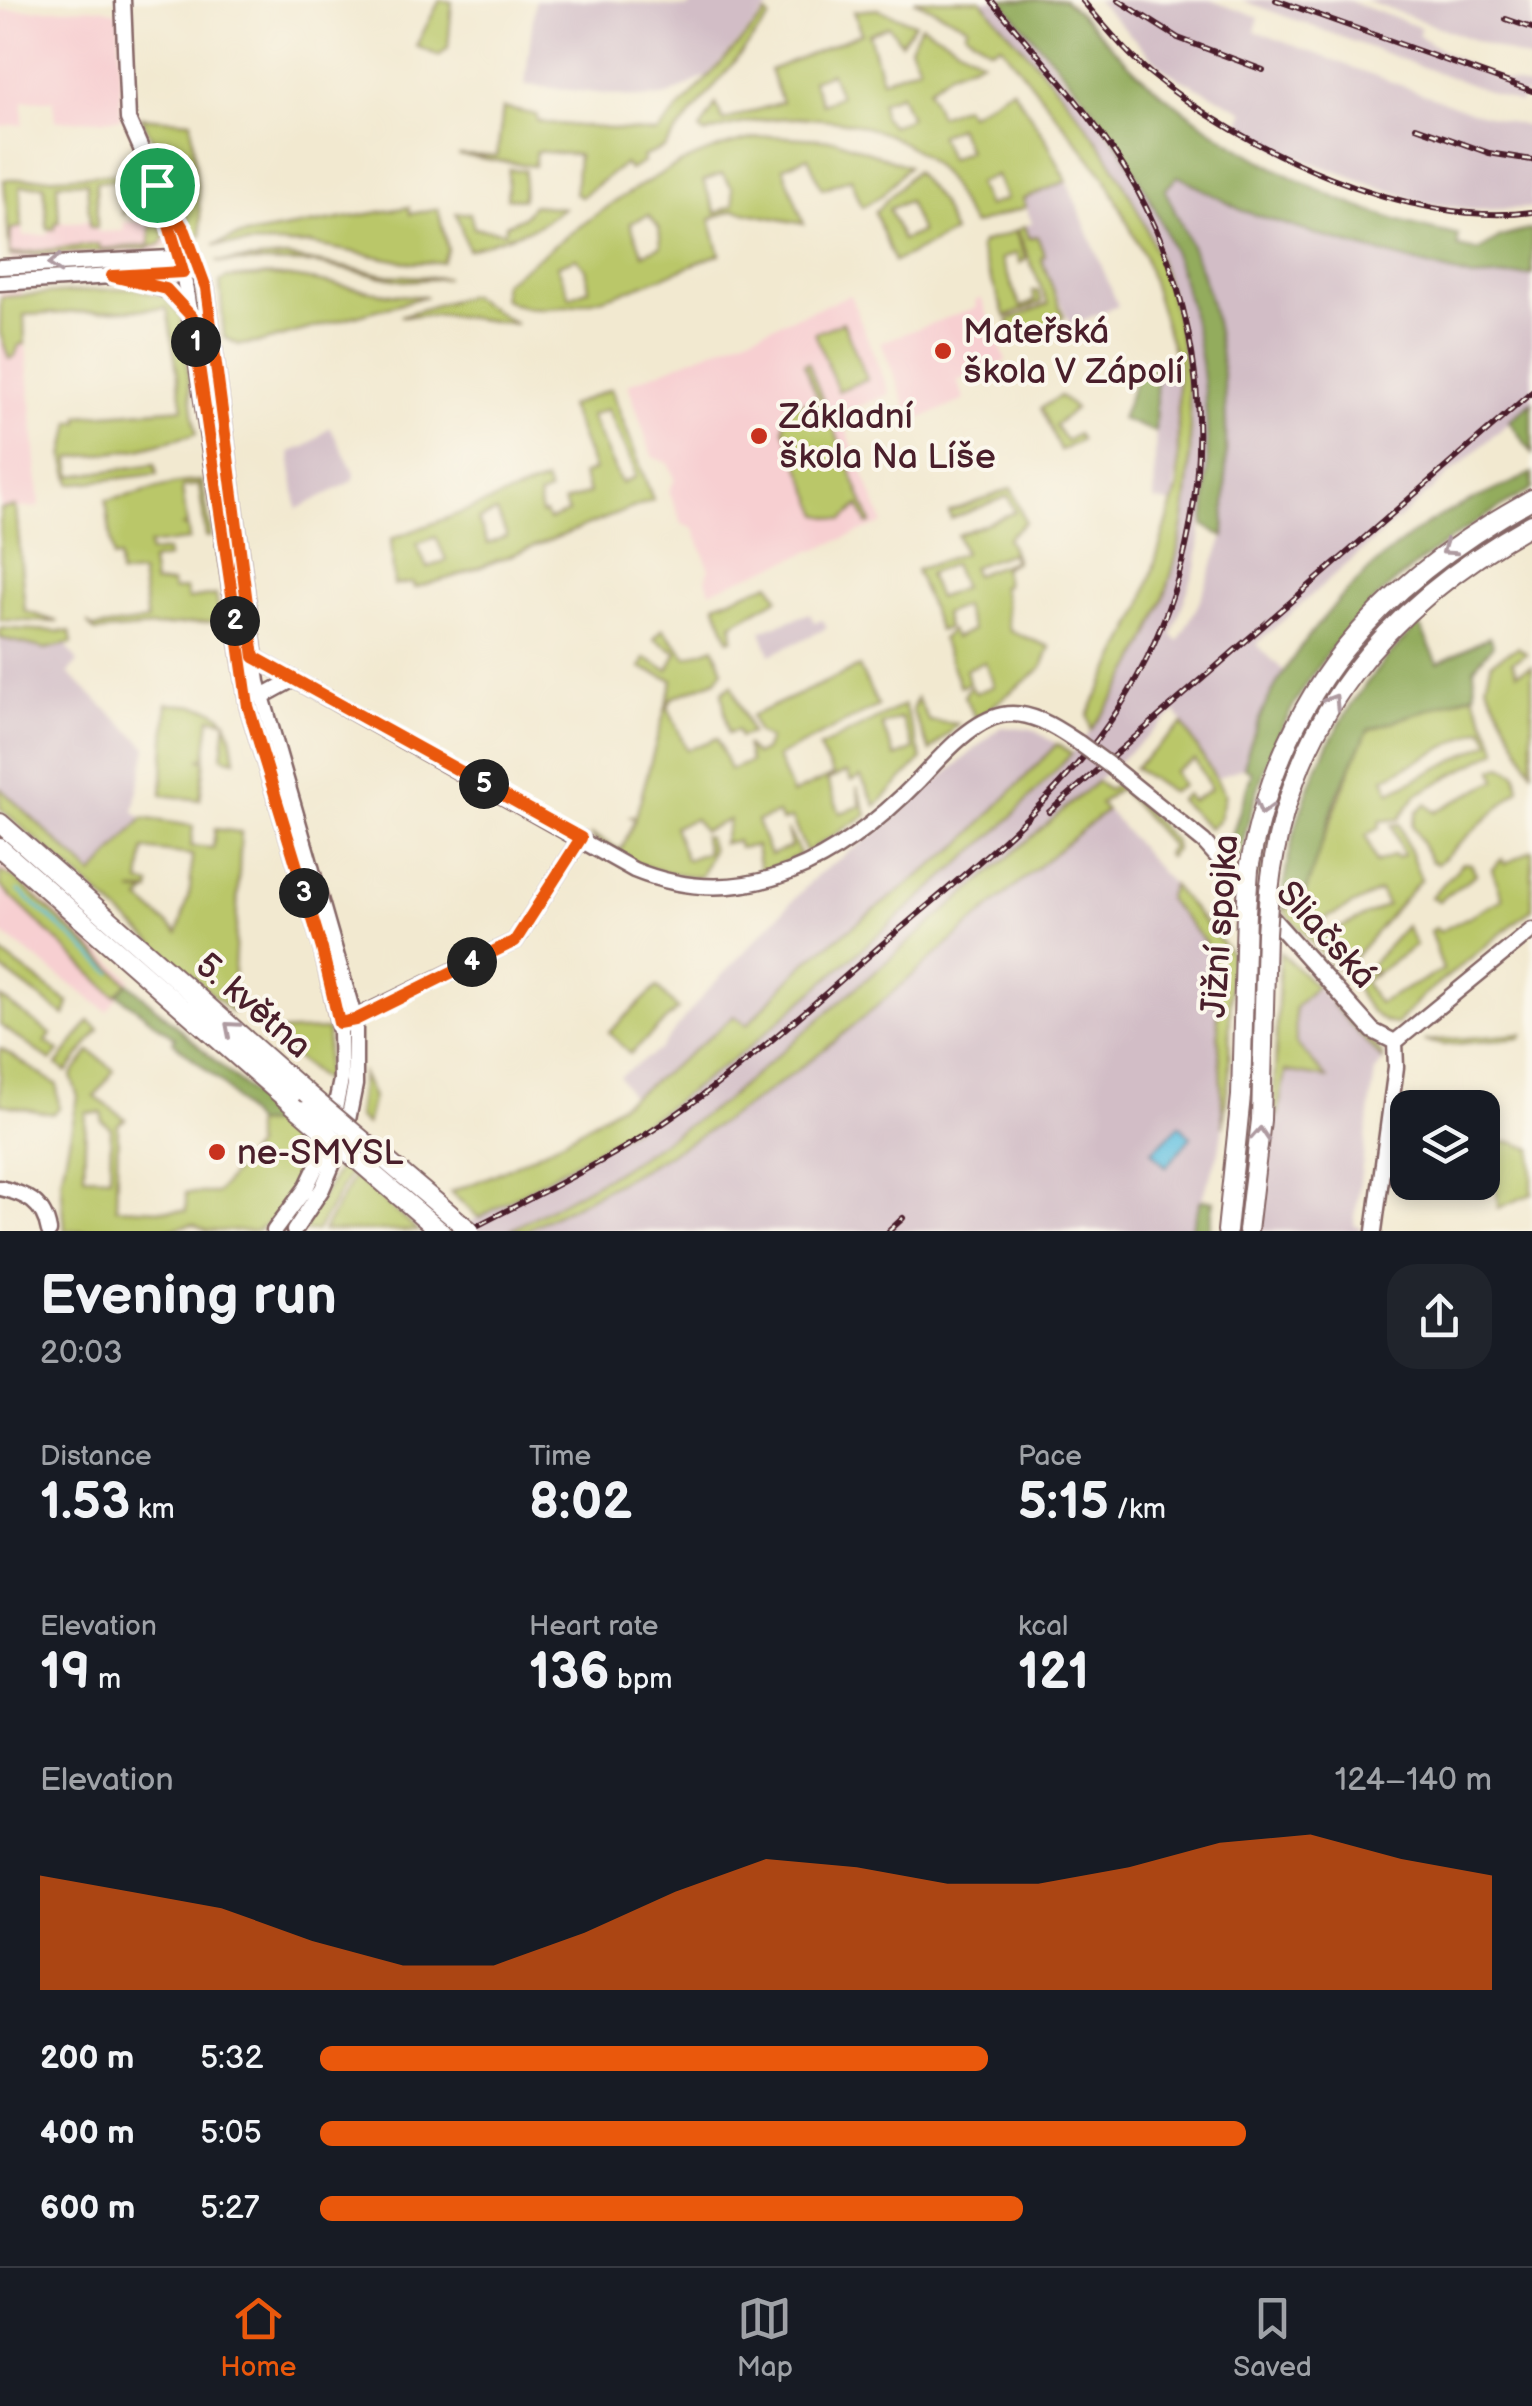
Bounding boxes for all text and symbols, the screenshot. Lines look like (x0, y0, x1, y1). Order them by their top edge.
pin (115, 143, 200, 228)
icon: arrive (130, 158, 185, 213)
one-way arrow (47, 253, 63, 274)
place label: Mateřská škola V Zápolí (963, 311, 1184, 394)
pin: 1 (171, 317, 221, 367)
text: 1 (190, 325, 202, 358)
marker: Mateřská škola V Zápolí (932, 340, 954, 362)
place label: Základní škola Na Líše (778, 396, 996, 479)
marker: Základní škola Na Líše (748, 425, 770, 447)
one-way arrow (1441, 537, 1460, 555)
pin: 2 (210, 596, 260, 646)
text: 2 (227, 604, 243, 637)
one-way arrow (1321, 694, 1340, 712)
pin: 5 (459, 759, 509, 809)
text: 5 (476, 767, 492, 800)
one-way arrow (1254, 799, 1275, 816)
street label: Jižní spojka (1193, 833, 1248, 1019)
pin: 3 (279, 868, 329, 918)
street label: Sliačská (1267, 873, 1385, 997)
text: 3 (296, 876, 312, 909)
pin: 4 (447, 937, 497, 987)
street label: 5. května (186, 944, 320, 1068)
text: 4 (464, 945, 480, 978)
one-way arrow (225, 1022, 243, 1040)
map controls (1390, 1090, 1500, 1200)
button: layers (1390, 1090, 1500, 1200)
one-way arrow (1249, 1126, 1271, 1142)
place label: ne-SMYSL (237, 1132, 403, 1175)
marker: ne-SMYSL (206, 1141, 228, 1163)
text: Evening run (40, 1263, 337, 1330)
button: share (1387, 1264, 1492, 1369)
text: 20:03 (40, 1334, 123, 1373)
text: Distance (40, 1440, 152, 1473)
text: Time (529, 1440, 591, 1473)
text: Pace (1018, 1440, 1082, 1473)
text: 1.53 (40, 1473, 130, 1533)
text: 8:02 (529, 1473, 632, 1533)
text: 5:15 (1018, 1473, 1109, 1533)
text: km (130, 1493, 175, 1526)
text: /km (1109, 1493, 1166, 1526)
text: Elevation (40, 1610, 157, 1643)
text: Heart rate (529, 1610, 658, 1643)
text: kcal (1018, 1610, 1068, 1643)
text: 19 (40, 1643, 90, 1703)
text: 136 (529, 1643, 610, 1703)
text: 121 (1018, 1643, 1089, 1703)
text: m (90, 1663, 121, 1696)
text: bpm (610, 1663, 672, 1696)
text: Elevation (40, 1761, 173, 1800)
text: 124–140 m (1335, 1761, 1492, 1800)
text: 200 m (40, 2039, 134, 2078)
text: 5:32 (200, 2039, 263, 2078)
text: 400 m (40, 2114, 135, 2153)
text: 5:05 (200, 2114, 262, 2153)
text: 600 m (40, 2189, 135, 2228)
text: 5:27 (200, 2189, 259, 2228)
tab: Home (220, 2291, 296, 2384)
tab: Map (737, 2291, 793, 2384)
tab: Saved (1233, 2291, 1312, 2384)

